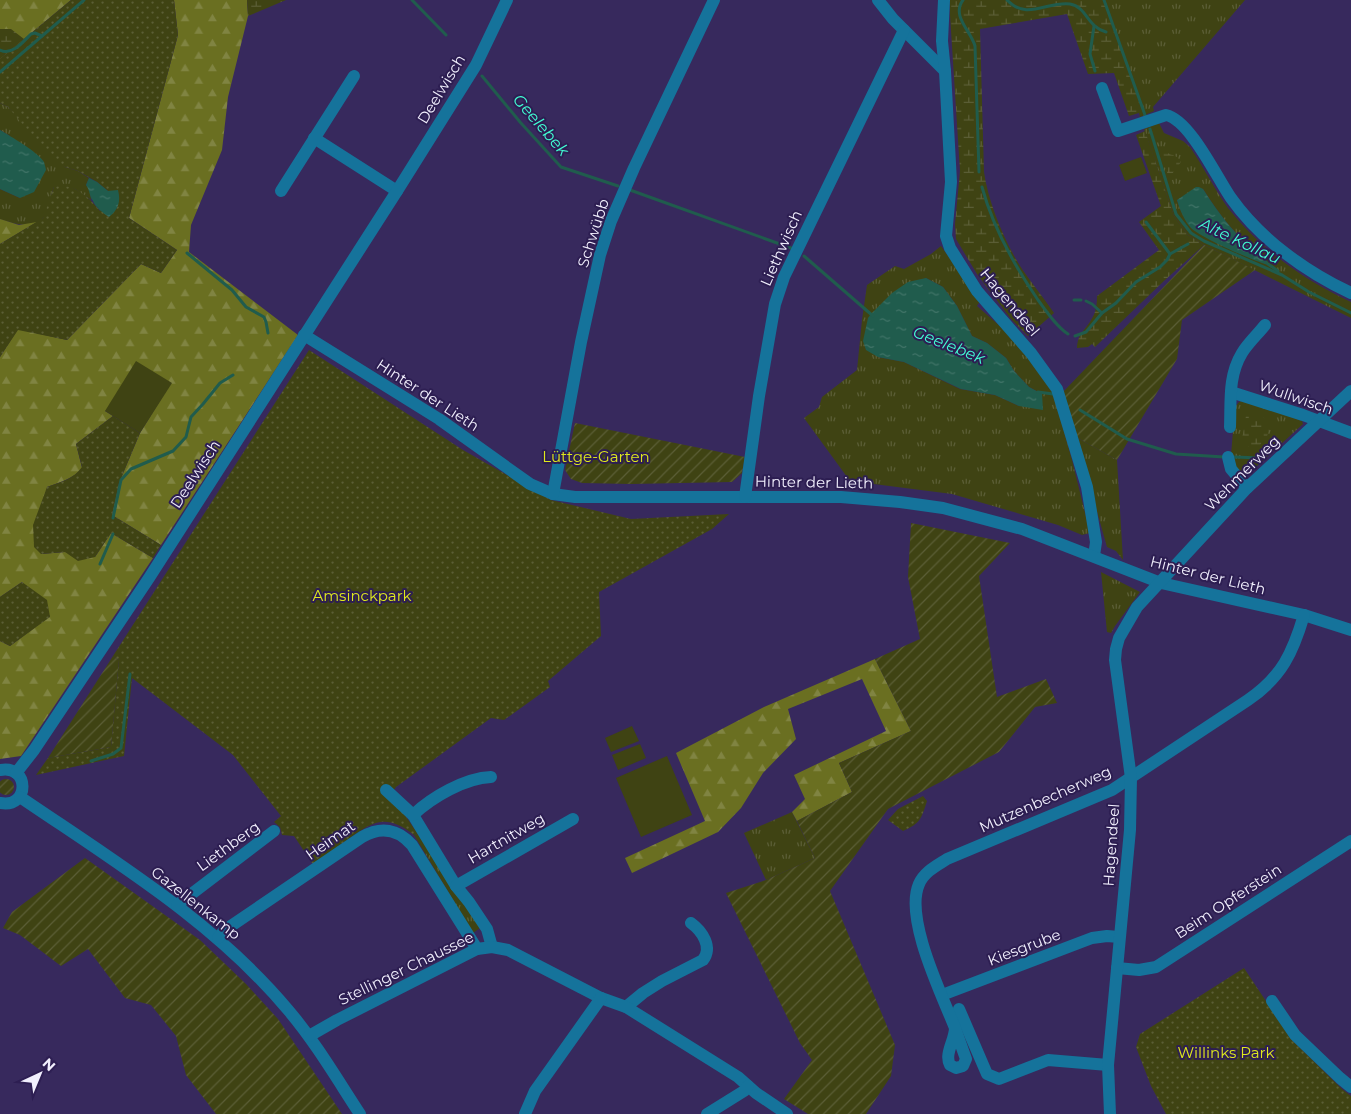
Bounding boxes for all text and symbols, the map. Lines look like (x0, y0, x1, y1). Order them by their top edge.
street label: Deelwisch (413, 51, 469, 127)
water label: Geelebek (509, 90, 574, 161)
street label: Schwübb (573, 196, 613, 270)
street label: Liethwisch (756, 207, 806, 289)
water label: Alte Kollau (1196, 214, 1284, 268)
street label: Hagendeel (976, 264, 1044, 340)
water label: Geelebek (910, 322, 989, 369)
street label: Hinter der Lieth (373, 355, 483, 435)
street label: Wullwisch (1256, 375, 1336, 419)
street label: Wehmerweg (1200, 431, 1284, 515)
street label: Deelwisch (166, 436, 224, 512)
park label: Lüttge-Garten (542, 447, 650, 466)
street label: Hinter der Lieth (755, 471, 873, 493)
street label: Hinter der Lieth (1148, 551, 1268, 599)
park label: Amsinckpark (312, 586, 412, 605)
street label: Mutzenbecherweg (976, 761, 1114, 837)
street label: Hagendeel (1099, 803, 1123, 887)
street label: Hartnitweg (464, 808, 548, 868)
street label: Heimat (302, 816, 358, 864)
street label: Liethberg (193, 817, 263, 875)
street label: Beim Opferstein (1171, 859, 1285, 943)
street label: Gazellenkamp (148, 862, 244, 944)
street label: Kiesgrube (985, 924, 1063, 970)
street label: Stellinger Chaussee (335, 927, 477, 1009)
park label: Willinks Park (1178, 1043, 1274, 1062)
north arrow (15, 1049, 65, 1099)
text: N (39, 1054, 59, 1075)

